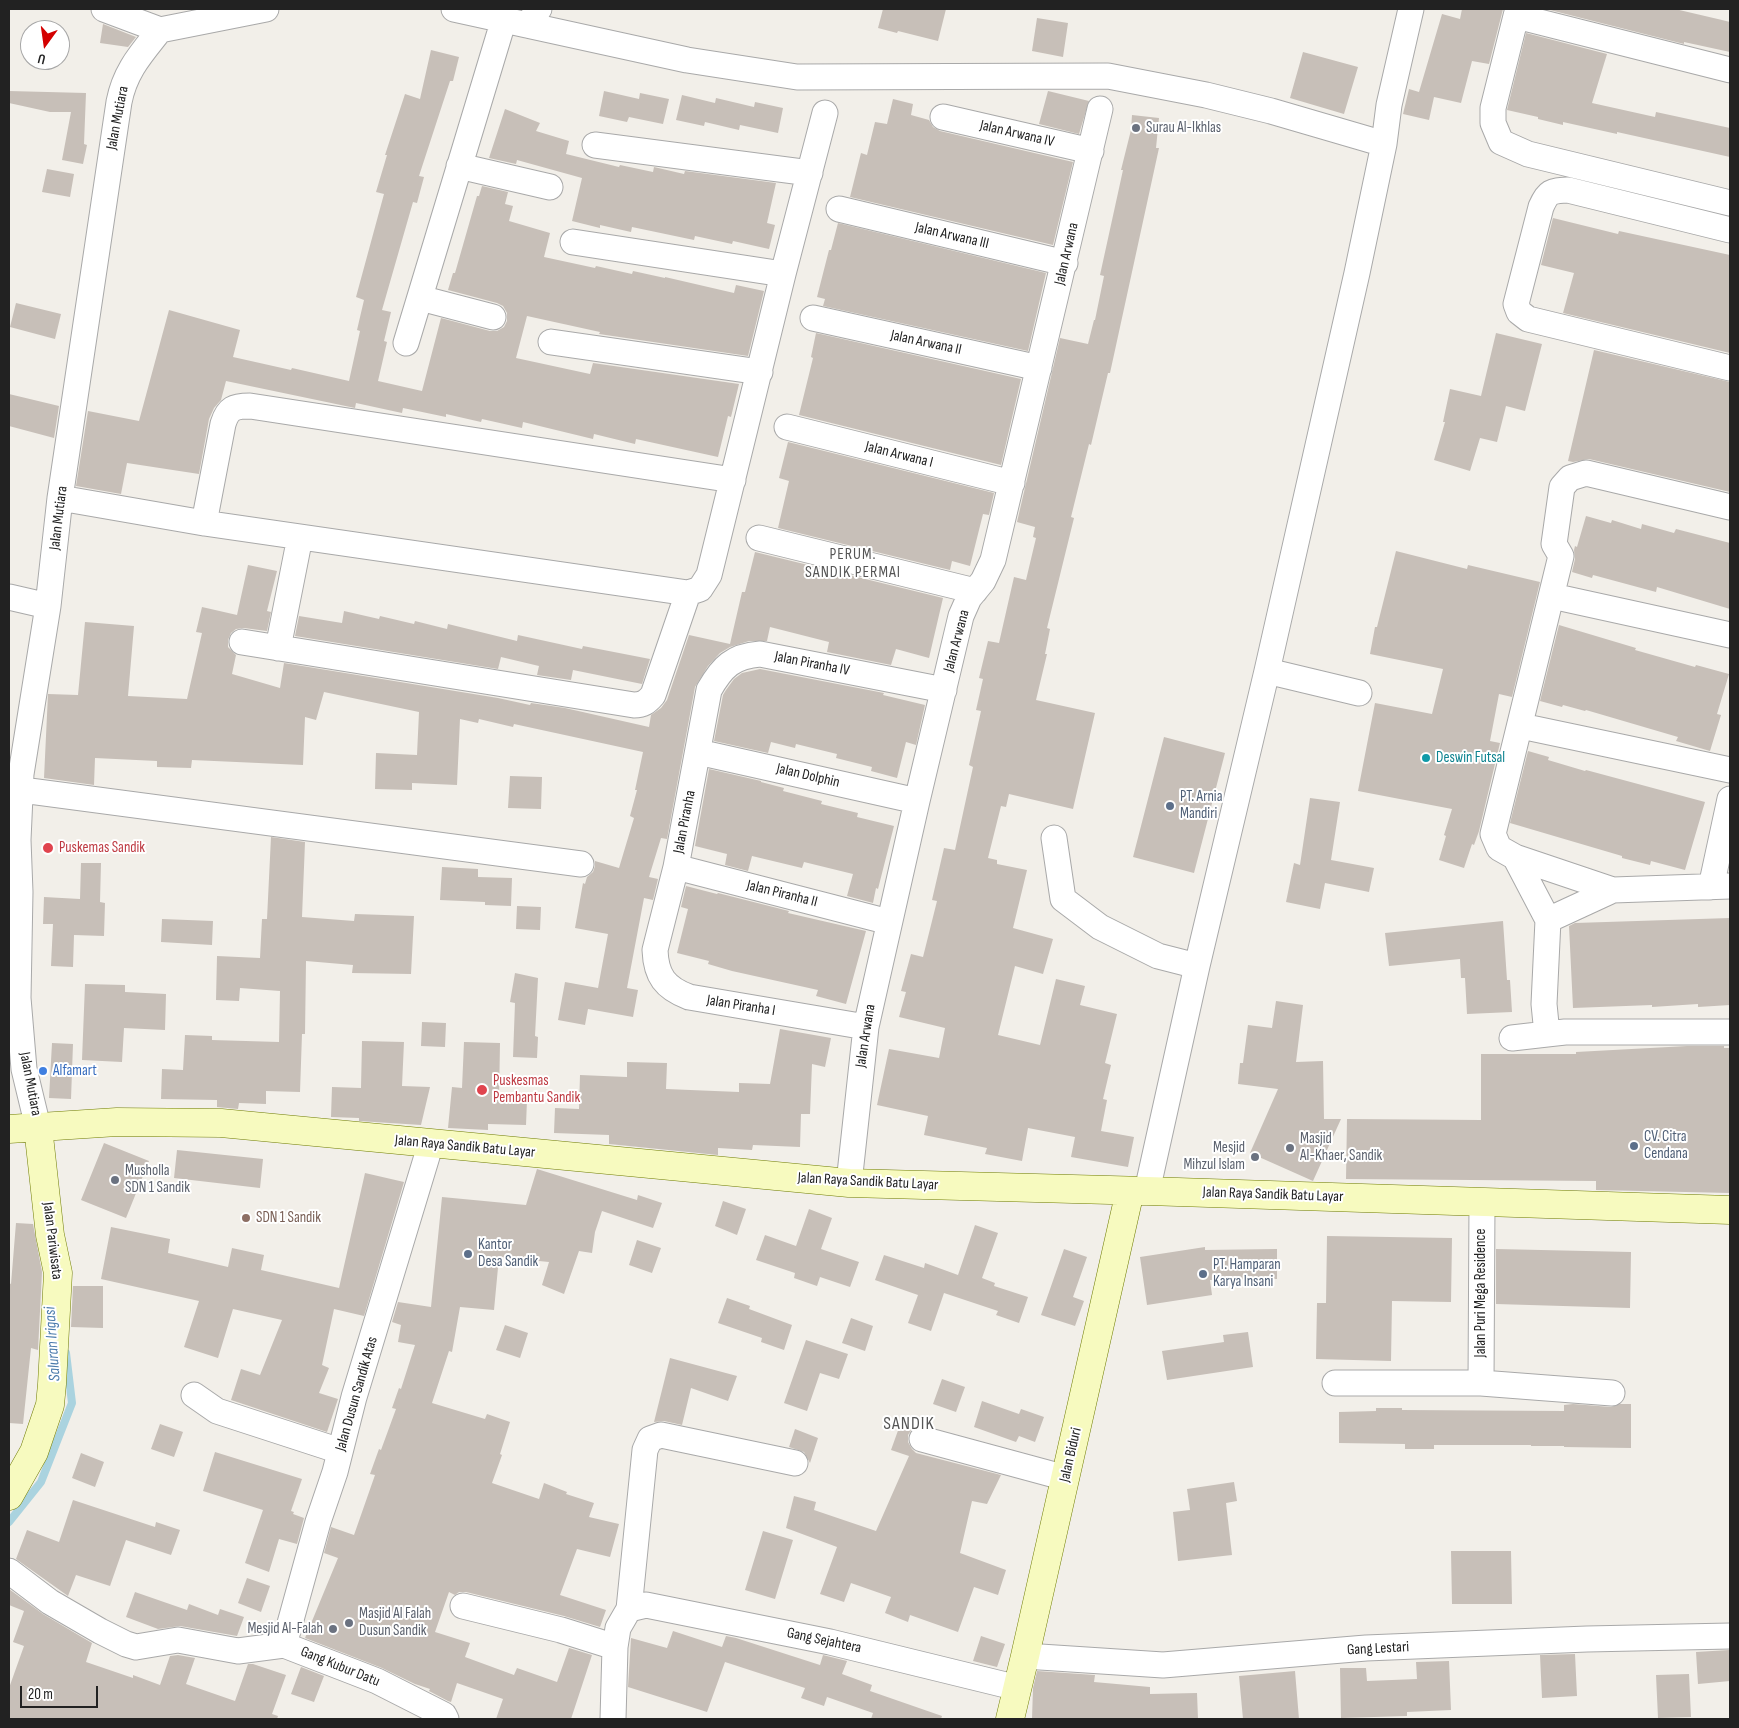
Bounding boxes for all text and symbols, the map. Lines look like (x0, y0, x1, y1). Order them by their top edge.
north arrow (20, 20, 70, 70)
text: U (36, 50, 47, 68)
street label: Jalan Mutiara (103, 85, 133, 151)
street label: Jalan Arwana IV (978, 117, 1056, 151)
place label: Surau Al-Ikhlas (1146, 119, 1221, 137)
marker: Surau Al-Ikhlas (1130, 122, 1142, 134)
street label: Jalan Arwana III (913, 219, 991, 253)
street label: Jalan Arwana (1051, 221, 1083, 287)
street label: Jalan Arwana II (889, 327, 963, 359)
street label: Jalan Arwana I (863, 438, 935, 472)
street label: Jalan Mutiara (46, 485, 72, 551)
district label: PERUM. SANDIK PERMAI (803, 545, 903, 583)
street label: Jalan Arwana (940, 608, 974, 674)
street label: Jalan Piranha IV (773, 648, 851, 680)
place label: Deswin Futsal (1436, 749, 1505, 767)
marker: Deswin Futsal (1420, 752, 1432, 764)
street label: Jalan Dolphin (775, 760, 841, 792)
place label: PT. Arnia Mandiri (1180, 788, 1222, 823)
street label: Jalan Piranha (670, 789, 700, 855)
marker: PT. Arnia Mandiri (1164, 800, 1176, 812)
place label: Puskemas Sandik (59, 839, 145, 857)
marker: Puskemas Sandik (41, 841, 55, 855)
street label: Jalan Piranha II (745, 877, 819, 911)
street label: Jalan Piranha I (705, 992, 777, 1020)
street label: Jalan Arwana (852, 1003, 880, 1069)
street label: Jalan Mutiara (15, 1051, 45, 1117)
place label: Alfamart (53, 1062, 97, 1080)
marker: Alfamart (37, 1065, 49, 1077)
place label: Puskesmas Pembantu Sandik (493, 1072, 580, 1107)
marker: Puskesmas Pembantu Sandik (475, 1083, 489, 1097)
place label: CV. Citra Cendana (1644, 1128, 1688, 1163)
place label: Masjid Al-Khaer, Sandik (1300, 1130, 1382, 1165)
street label: Jalan Raya Sandik Batu Layar (394, 1132, 536, 1162)
place label: Mesjid Mihzul Islam (1183, 1139, 1245, 1174)
marker: CV. Citra Cendana (1628, 1140, 1640, 1152)
marker: Masjid Al-Khaer, Sandik (1284, 1142, 1296, 1154)
marker: Mesjid Mihzul Islam (1249, 1151, 1261, 1163)
place label: Musholla SDN 1 Sandik (125, 1162, 190, 1197)
street label: Jalan Raya Sandik Batu Layar (797, 1169, 939, 1195)
marker: Musholla SDN 1 Sandik (109, 1174, 121, 1186)
street label: Jalan Raya Sandik Batu Layar (1202, 1184, 1344, 1206)
street label: Jalan Pariwisata (38, 1201, 66, 1281)
place label: SDN 1 Sandik (256, 1209, 321, 1227)
marker: SDN 1 Sandik (240, 1212, 252, 1224)
street label: Jalan Puri Mega Residence (1472, 1229, 1490, 1357)
place label: Kantor Desa Sandik (478, 1236, 538, 1271)
marker: Kantor Desa Sandik (462, 1248, 474, 1260)
place label: PT. Hamparan Karya Insani (1213, 1256, 1281, 1291)
marker: PT. Hamparan Karya Insani (1197, 1268, 1209, 1280)
water label: Saluran Irigasi (41, 1306, 65, 1382)
street label: Jalan Dusun Sandik Atas (332, 1335, 382, 1453)
district label: SANDIK (883, 1413, 935, 1435)
street label: Jalan Biduri (1056, 1426, 1086, 1484)
place label: Masjid Al Falah Dusun Sandik (359, 1605, 431, 1640)
marker: Masjid Al Falah Dusun Sandik (343, 1617, 355, 1629)
place label: Mesjid Al-Falah (247, 1620, 323, 1638)
marker: Mesjid Al-Falah (327, 1623, 339, 1635)
street label: Gang Sejahtera (785, 1624, 863, 1658)
street label: Gang Lestari (1346, 1638, 1410, 1660)
street label: Gang Kubur Datu (298, 1643, 382, 1691)
scale bar (22, 1676, 100, 1708)
text: 20 m (28, 1685, 53, 1704)

